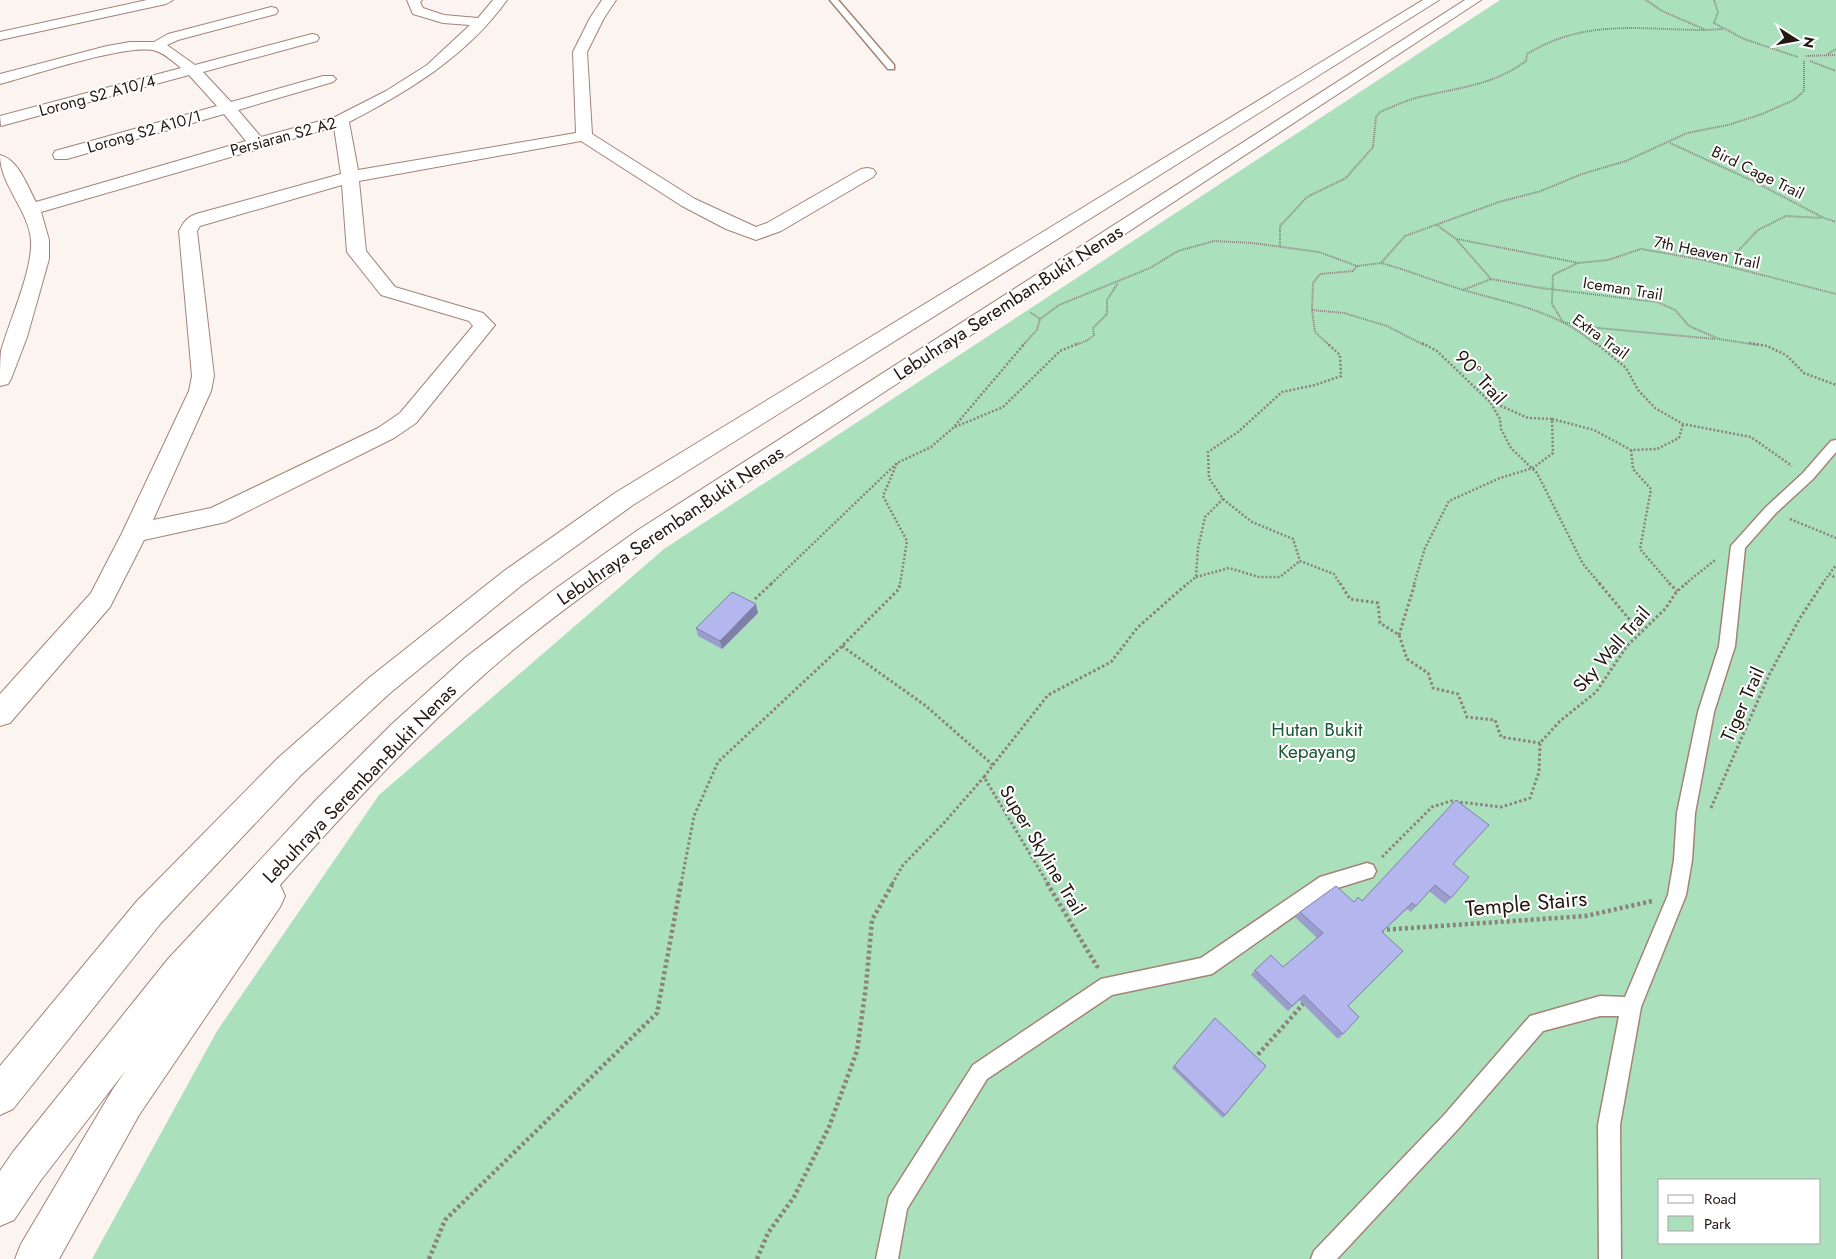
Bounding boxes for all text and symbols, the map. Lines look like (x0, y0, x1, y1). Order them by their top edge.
north arrow (1771, 15, 1821, 65)
text: N (1798, 35, 1820, 50)
street label: Lorong S2 A10/4 (36, 69, 158, 122)
street label: Lorong S2 A10/1 (84, 104, 204, 159)
street label: Persiaran S2 A2 (227, 111, 339, 162)
street label: Bird Cage Trail (1708, 140, 1808, 205)
street label: Lebuhraya Seremban-Bukit Nenas (888, 218, 1128, 387)
street label: 7th Heaven Trail (1652, 230, 1762, 275)
street label: Iceman Trail (1581, 271, 1664, 306)
street label: Extra Trail (1568, 308, 1634, 365)
street label: 90° Trail (1449, 344, 1513, 411)
street label: Lebuhraya Seremban-Bukit Nenas (552, 439, 789, 612)
street label: Sky Wall Trail (1566, 601, 1656, 698)
street label: Tiger Trail (1714, 663, 1771, 746)
street label: Lebuhraya Seremban-Bukit Nenas (256, 677, 462, 889)
park label: Hutan Bukit Kepayang (1271, 716, 1363, 765)
street label: Super Skyline Trail (993, 780, 1092, 921)
street label: Temple Stairs (1464, 882, 1588, 924)
legend (1658, 1179, 1821, 1244)
text: Road (1704, 1188, 1736, 1210)
text: Park (1704, 1213, 1731, 1235)

